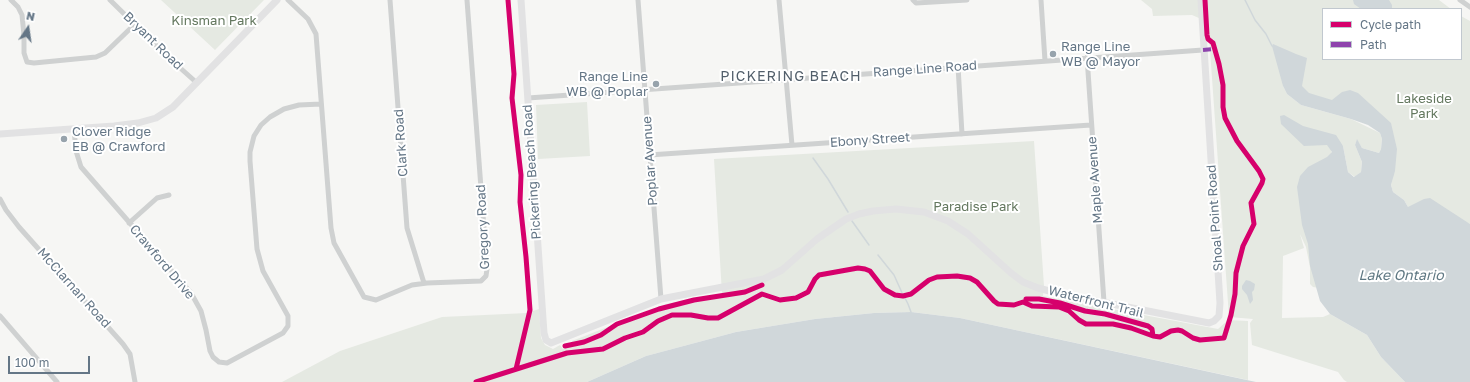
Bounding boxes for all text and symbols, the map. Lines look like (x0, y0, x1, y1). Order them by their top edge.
north arrow (8, 8, 48, 48)
legend (1322, 8, 1462, 60)
text: N (25, 9, 36, 23)
street label: Bryant Road (120, 9, 186, 73)
park label: Kinsman Park (171, 13, 257, 29)
text: Cycle path (1360, 17, 1421, 32)
text: Path (1360, 37, 1387, 52)
place label: Range Line WB @ Mayor (1061, 39, 1140, 70)
marker: Range Line WB @ Mayor (1048, 49, 1058, 59)
street label: Range Line Road (872, 58, 978, 80)
place label: Range Line WB @ Poplar (566, 69, 648, 100)
district label: PICKERING BEACH (720, 69, 862, 85)
marker: Range Line WB @ Poplar (651, 79, 661, 89)
park label: Lakeside Park (1396, 91, 1452, 122)
street label: Pickering Beach Road (520, 104, 544, 240)
street label: Clark Road (391, 109, 411, 177)
street label: Poplar Avenue (639, 116, 661, 206)
place label: Clover Ridge EB @ Crawford (72, 124, 166, 155)
street label: Ebony Street (829, 129, 911, 151)
marker: Clover Ridge EB @ Crawford (59, 134, 69, 144)
street label: Maple Avenue (1084, 136, 1106, 224)
street label: Shoal Point Road (1203, 164, 1227, 272)
street label: Gregory Road (473, 184, 493, 270)
park label: Paradise Park (933, 199, 1019, 215)
street label: Crawford Drive (126, 222, 198, 302)
street label: McClarnan Road (34, 245, 114, 331)
water label: Lake Ontario (1358, 268, 1444, 284)
street label: Waterfront Trail (1047, 283, 1145, 321)
scale bar (10, 348, 92, 374)
text: 100 m (15, 355, 49, 370)

